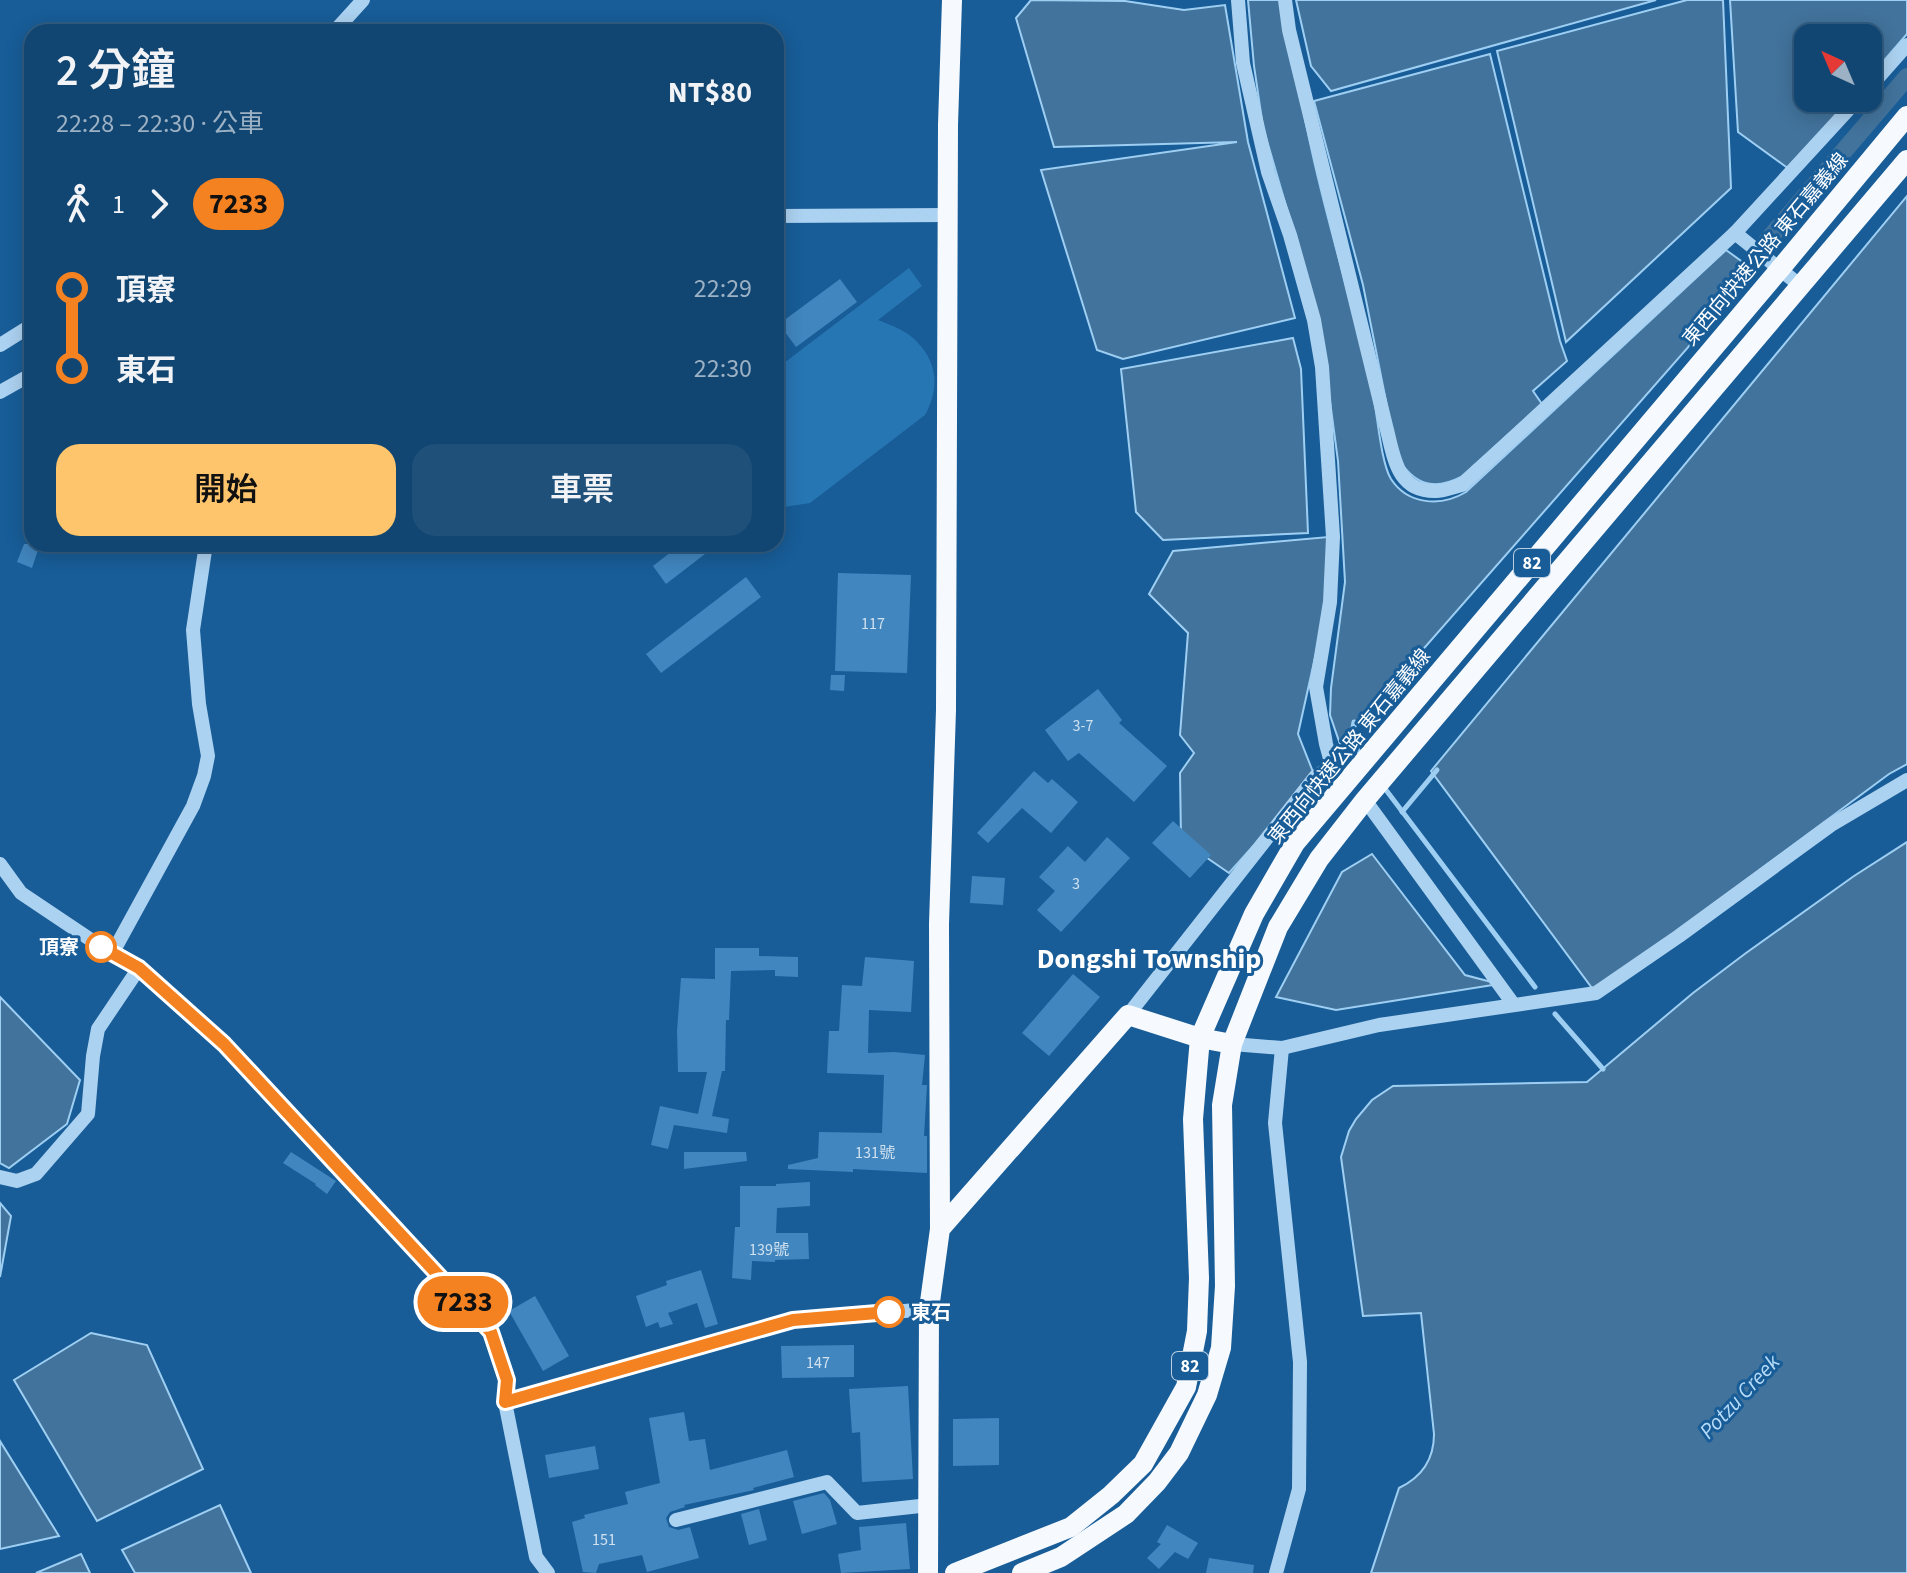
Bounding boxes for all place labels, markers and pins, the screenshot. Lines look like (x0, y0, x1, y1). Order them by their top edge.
marker: 頂寮 (86, 932, 116, 962)
place label: 頂寮 (39, 934, 79, 962)
marker: 東石 (874, 1297, 904, 1327)
place label: 東石 (911, 1299, 951, 1327)

